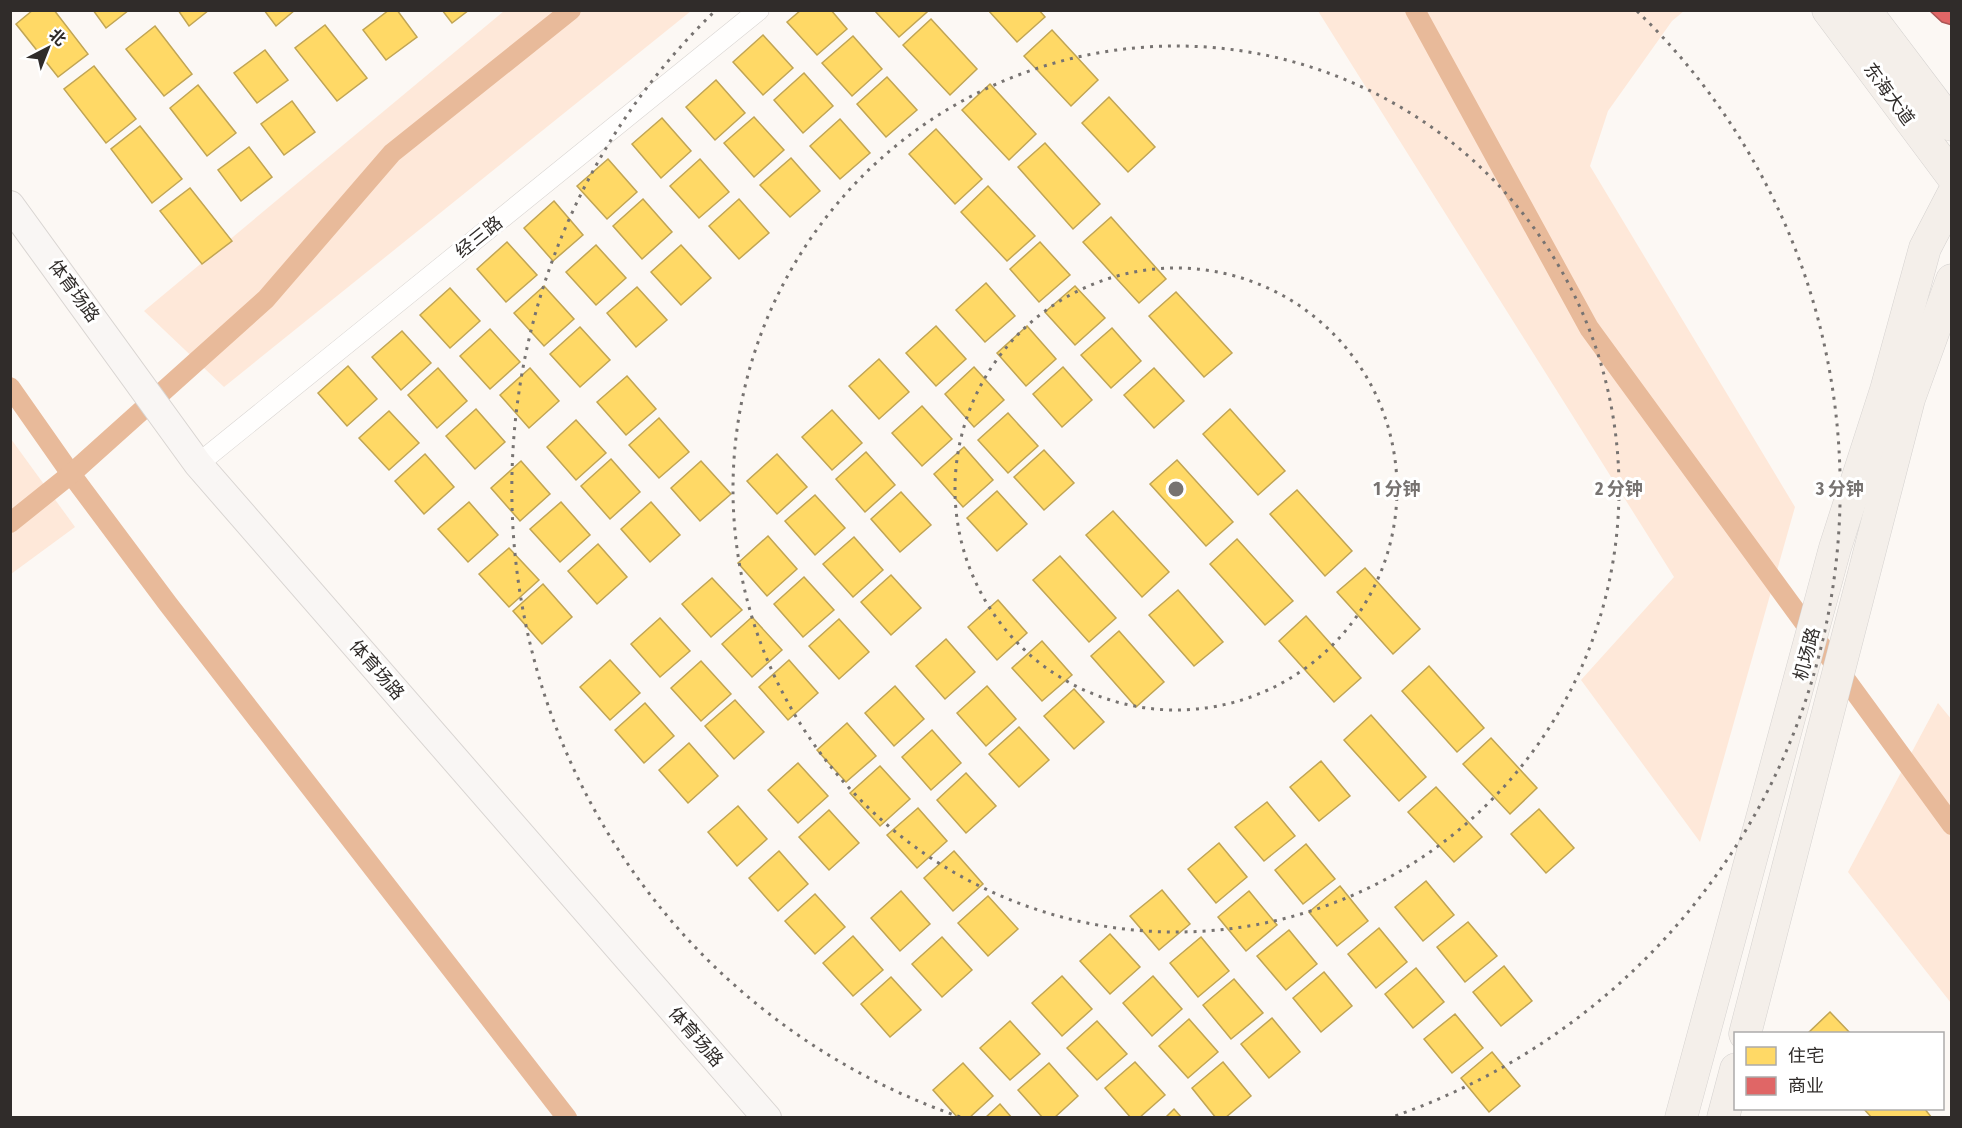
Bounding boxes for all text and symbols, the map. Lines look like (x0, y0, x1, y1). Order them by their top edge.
north arrow (18, 18, 78, 78)
text: 北 (45, 25, 70, 50)
street label: 东海大道 (1859, 58, 1919, 130)
street label: 经三路 (451, 211, 507, 263)
street label: 体育场路 (44, 255, 104, 327)
text: 1 分钟 (1373, 478, 1421, 500)
text: 2 分钟 (1594, 478, 1643, 500)
text: 3 分钟 (1815, 478, 1864, 500)
centre of rings (1166, 479, 1186, 499)
street label: 机场路 (1789, 625, 1825, 683)
street label: 体育场路 (345, 636, 409, 704)
street label: 体育场路 (664, 1003, 728, 1071)
legend (1734, 1032, 1944, 1110)
text: 住宅 (1788, 1045, 1824, 1067)
text: 商业 (1788, 1075, 1824, 1097)

